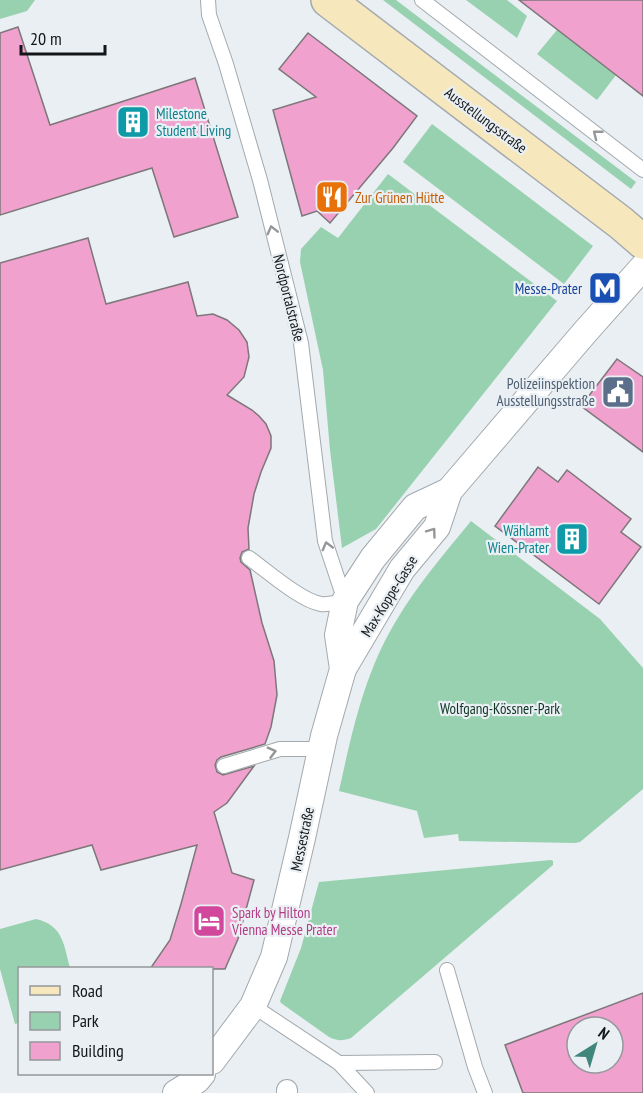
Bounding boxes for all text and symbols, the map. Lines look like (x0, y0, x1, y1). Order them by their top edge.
scale bar (21, 18, 105, 56)
text: 20 m (30, 27, 62, 50)
street label: Ausstellungsstraße (441, 83, 531, 157)
building icon: Milestone Student Living (115, 104, 151, 140)
place label: Milestone Student Living (156, 104, 231, 140)
one-way arrow (592, 131, 603, 142)
restaurant icon: Zur Grünen Hütte (314, 179, 350, 215)
place label: Zur Grünen Hütte (355, 188, 445, 207)
one-way arrow (267, 225, 280, 235)
street label: Nordportalstraße (269, 252, 309, 344)
metro station icon: Messe-Prater (587, 270, 623, 306)
place label: Messe-Prater (515, 279, 583, 298)
place label: Polizeiinspektion Ausstellungsstraße (497, 374, 595, 410)
public building icon: Polizeiinspektion Ausstellungsstraße (600, 374, 636, 410)
place label: Wählamt Wien-Prater (488, 521, 550, 557)
building icon: Wählamt Wien-Prater (554, 521, 590, 557)
one-way arrow (425, 528, 436, 539)
one-way arrow (322, 541, 334, 552)
street label: Max-Koppe-Gasse (357, 552, 421, 640)
park label: Wolfgang-Kössner-Park (440, 699, 560, 718)
one-way arrow (266, 747, 276, 759)
street label: Messestraße (286, 805, 318, 873)
hotel icon: Spark by Hilton Vienna Messe Prater (191, 903, 227, 939)
place label: Spark by Hilton Vienna Messe Prater (231, 903, 338, 939)
legend (18, 967, 213, 1075)
text: Road (72, 979, 103, 1002)
text: Park (72, 1009, 99, 1032)
north arrow (565, 1015, 625, 1075)
text: N (595, 1022, 613, 1044)
text: Building (72, 1039, 124, 1062)

